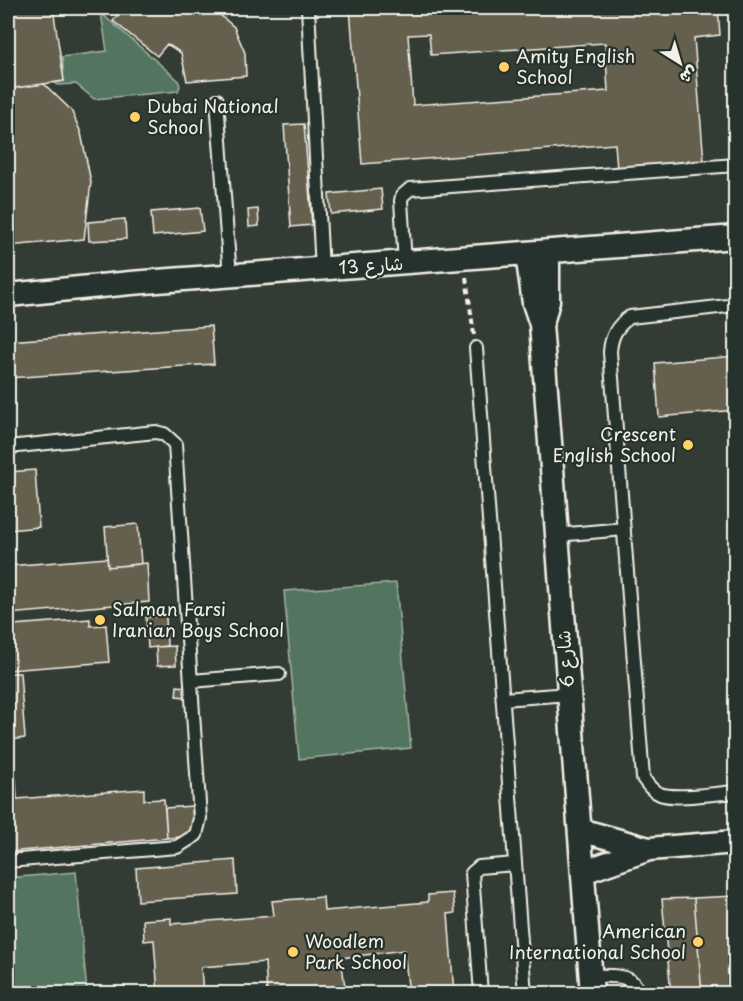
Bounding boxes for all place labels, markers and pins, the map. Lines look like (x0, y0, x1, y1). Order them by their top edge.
place label: Amity English School (516, 42, 635, 90)
marker: Amity English School (497, 60, 511, 74)
place label: Dubai National School (147, 92, 279, 140)
marker: Dubai National School (128, 110, 142, 124)
place label: Crescent English School (553, 420, 676, 468)
marker: Crescent English School (681, 438, 695, 452)
place label: Salman Farsi Iranian Boys School (112, 595, 284, 643)
marker: Salman Farsi Iranian Boys School (93, 613, 107, 627)
place label: American International School (509, 917, 686, 965)
place label: Woodlem Park School (305, 927, 407, 975)
marker: American International School (691, 935, 705, 949)
marker: Woodlem Park School (286, 945, 300, 959)

